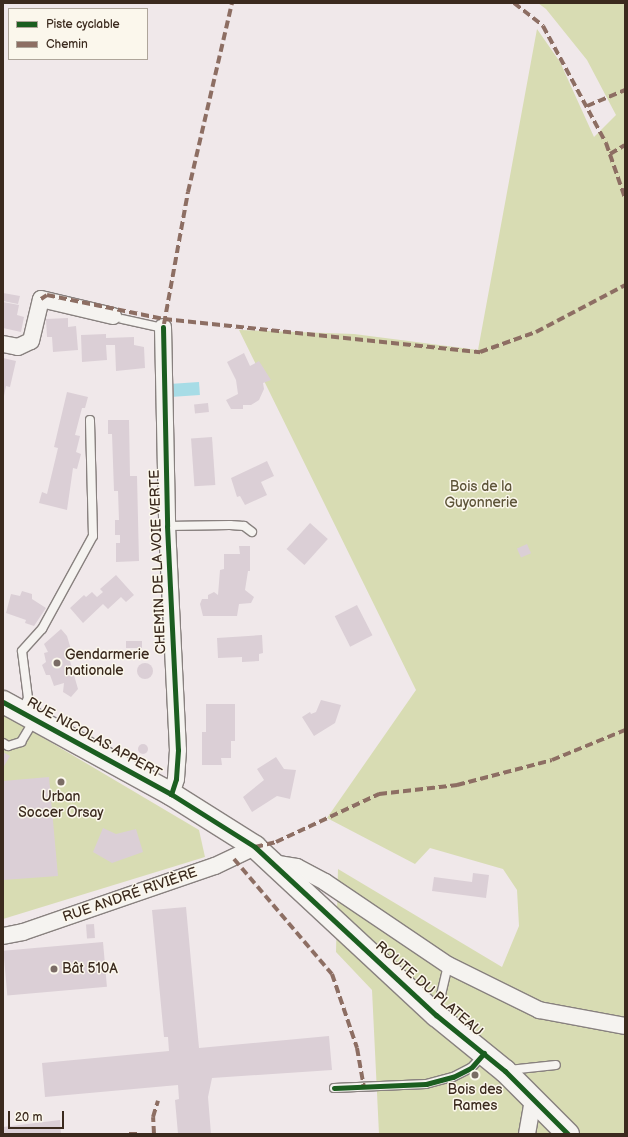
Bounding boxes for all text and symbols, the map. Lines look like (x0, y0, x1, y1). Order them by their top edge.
legend (8, 8, 148, 60)
text: Piste cyclable (46, 17, 120, 32)
text: Chemin (46, 37, 88, 52)
street label: CHEMIN DE LA VOIE VERTE (146, 469, 170, 655)
park label: Bois de la Guyonnerie (445, 479, 517, 512)
place label: Gendarmerie nationale (65, 647, 149, 680)
marker: Gendarmerie nationale (52, 658, 62, 668)
street label: RUE NICOLAS APPERT (24, 694, 164, 782)
marker: Urban Soccer Orsay (56, 777, 66, 787)
place label: Urban Soccer Orsay (18, 789, 104, 822)
street label: RUE ANDRÉ RIVIÈRE (60, 864, 200, 926)
street label: ROUTE DU PLATEAU (372, 938, 486, 1040)
place label: Bât 510A (62, 961, 118, 977)
marker: Bât 510A (49, 964, 59, 974)
marker: Bois des Rames (470, 1070, 480, 1080)
place label: Bois des Rames (448, 1082, 502, 1114)
scale bar (10, 1103, 66, 1129)
text: 20 m (15, 1110, 42, 1125)

